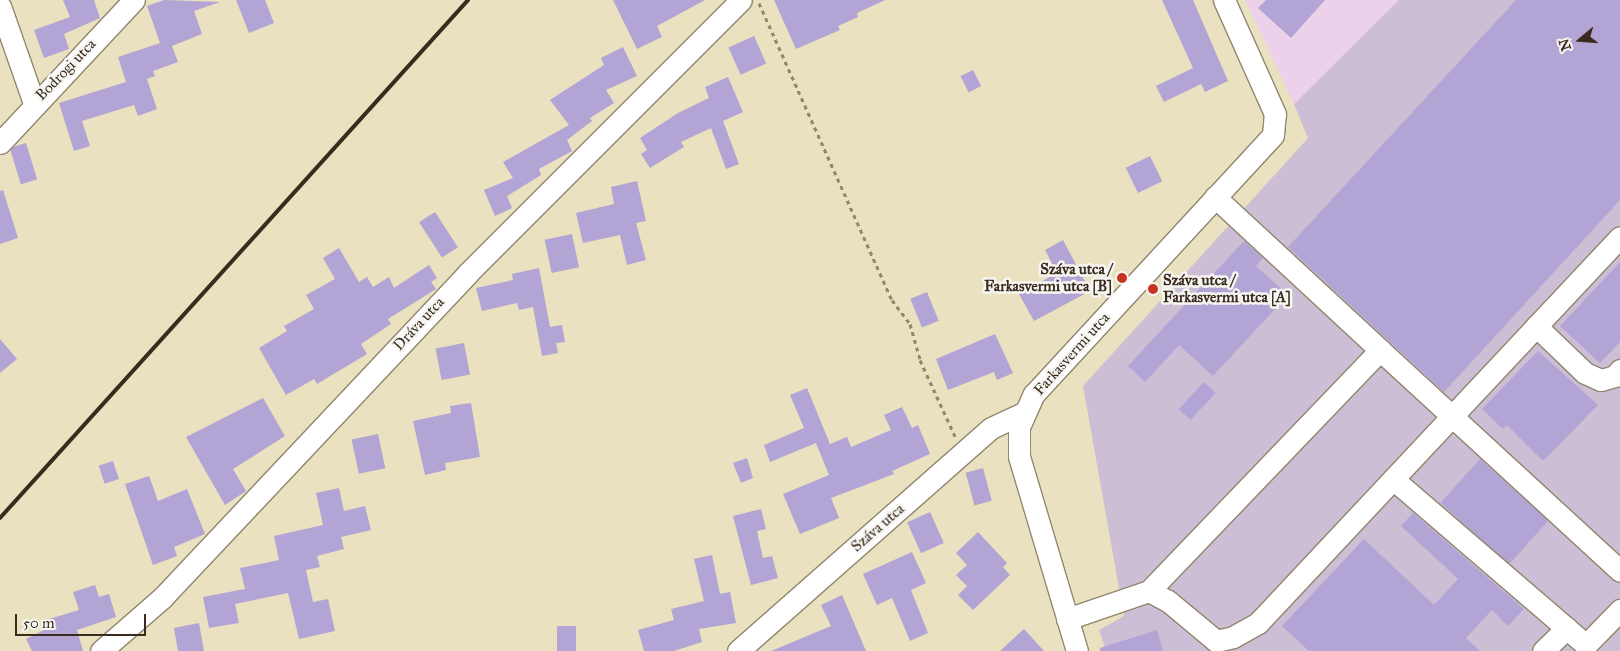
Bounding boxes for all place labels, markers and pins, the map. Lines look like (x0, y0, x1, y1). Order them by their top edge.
place label: Száva utca / Farkasvermi utca [B] (984, 260, 1112, 295)
place label: Száva utca / Farkasvermi utca [A] (1163, 271, 1291, 306)
marker: Száva utca / Farkasvermi utca [B] (1116, 272, 1128, 284)
marker: Száva utca / Farkasvermi utca [A] (1147, 283, 1159, 295)

